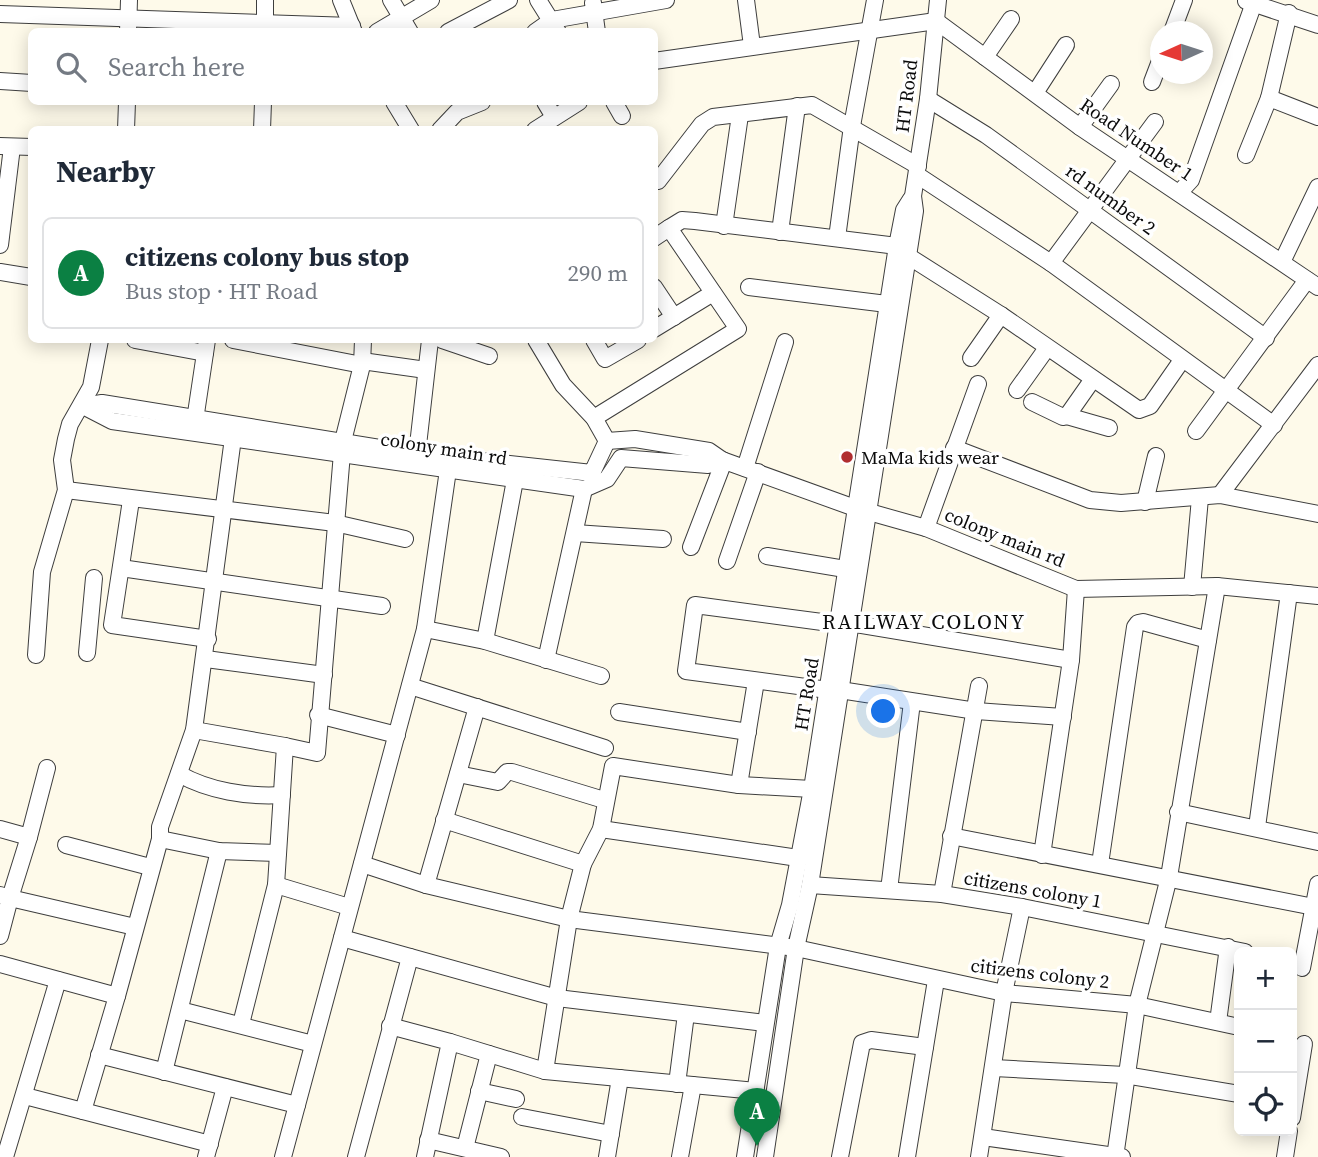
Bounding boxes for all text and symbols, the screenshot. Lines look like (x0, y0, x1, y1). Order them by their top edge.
north arrow (1150, 21, 1213, 84)
search box (28, 28, 658, 105)
icon: search (52, 48, 90, 86)
text: Search here (108, 49, 245, 85)
street label: HT Road (889, 58, 923, 134)
street label: Road Number 1 (1075, 91, 1199, 187)
text: Nearby (56, 151, 155, 192)
street label: rd number 2 (1061, 158, 1161, 240)
text: citizens colony bus stop (125, 239, 409, 275)
text: A (73, 257, 89, 289)
text: 290 m (567, 257, 628, 289)
text: Bus stop · HT Road (125, 275, 318, 307)
street label: colony main rd (379, 425, 509, 471)
place label: MaMa kids wear (861, 444, 999, 470)
marker: MaMa kids wear (839, 449, 855, 465)
street label: colony main rd (941, 501, 1069, 573)
district label: RAILWAY COLONY (822, 607, 1026, 636)
street label: HT Road (787, 655, 825, 732)
your location (866, 694, 900, 728)
street label: citizens colony 1 (962, 864, 1104, 914)
map controls (1234, 947, 1297, 1136)
button: + (1234, 947, 1297, 1010)
street label: citizens colony 2 (969, 952, 1111, 994)
button: − (1234, 1010, 1297, 1073)
button: locate (1234, 1073, 1297, 1136)
pin: A (734, 1088, 780, 1146)

